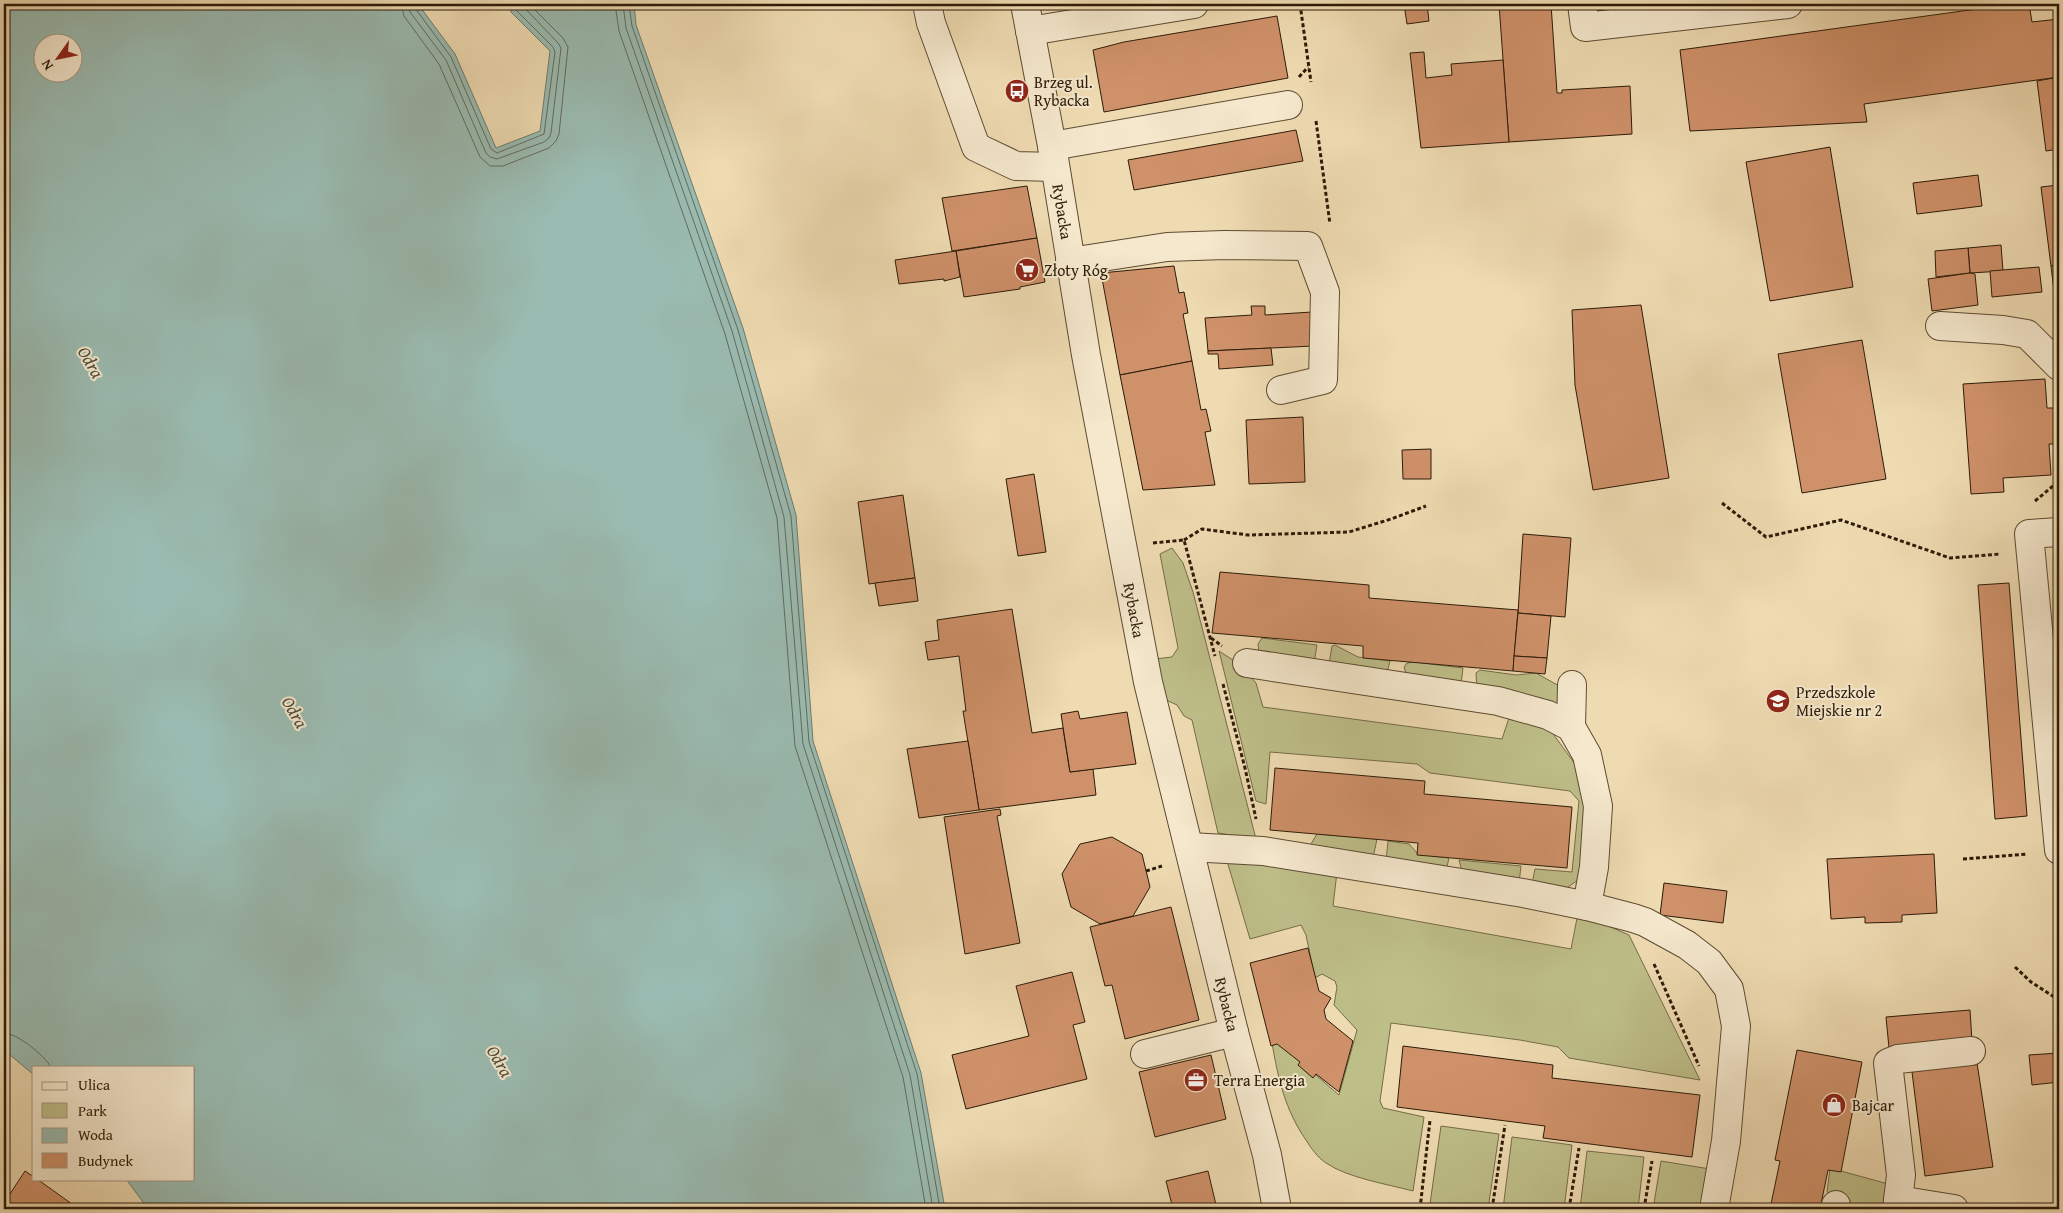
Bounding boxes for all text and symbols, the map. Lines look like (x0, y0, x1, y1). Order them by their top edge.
north arrow (32, 32, 82, 82)
text: N (36, 55, 58, 74)
place label: Brzeg ul. Rybacka (1034, 70, 1093, 112)
bus stop icon: Brzeg ul. Rybacka (1004, 78, 1030, 104)
street label: Rybacka (1046, 182, 1079, 241)
supermarket icon: Złoty Róg (1014, 257, 1040, 283)
place label: Złoty Róg (1044, 258, 1108, 282)
water label: Odra (71, 341, 111, 384)
street label: Rybacka (1117, 581, 1151, 640)
place label: Przedszkole Miejskie nr 2 (1796, 680, 1882, 722)
school or university icon: Przedszkole Miejskie nr 2 (1765, 688, 1791, 714)
water label: Odra (275, 691, 315, 734)
street label: Rybacka (1209, 974, 1246, 1035)
water label: Odra (480, 1040, 520, 1083)
legend (32, 1066, 195, 1180)
office icon: Terra Energia (1183, 1067, 1209, 1093)
place label: Terra Energia (1214, 1068, 1306, 1092)
text: Ulica (78, 1074, 110, 1095)
shop icon: Bajcar (1821, 1092, 1847, 1118)
place label: Bajcar (1852, 1093, 1895, 1117)
text: Park (78, 1100, 107, 1121)
text: Woda (78, 1124, 113, 1145)
text: Budynek (78, 1150, 134, 1171)

